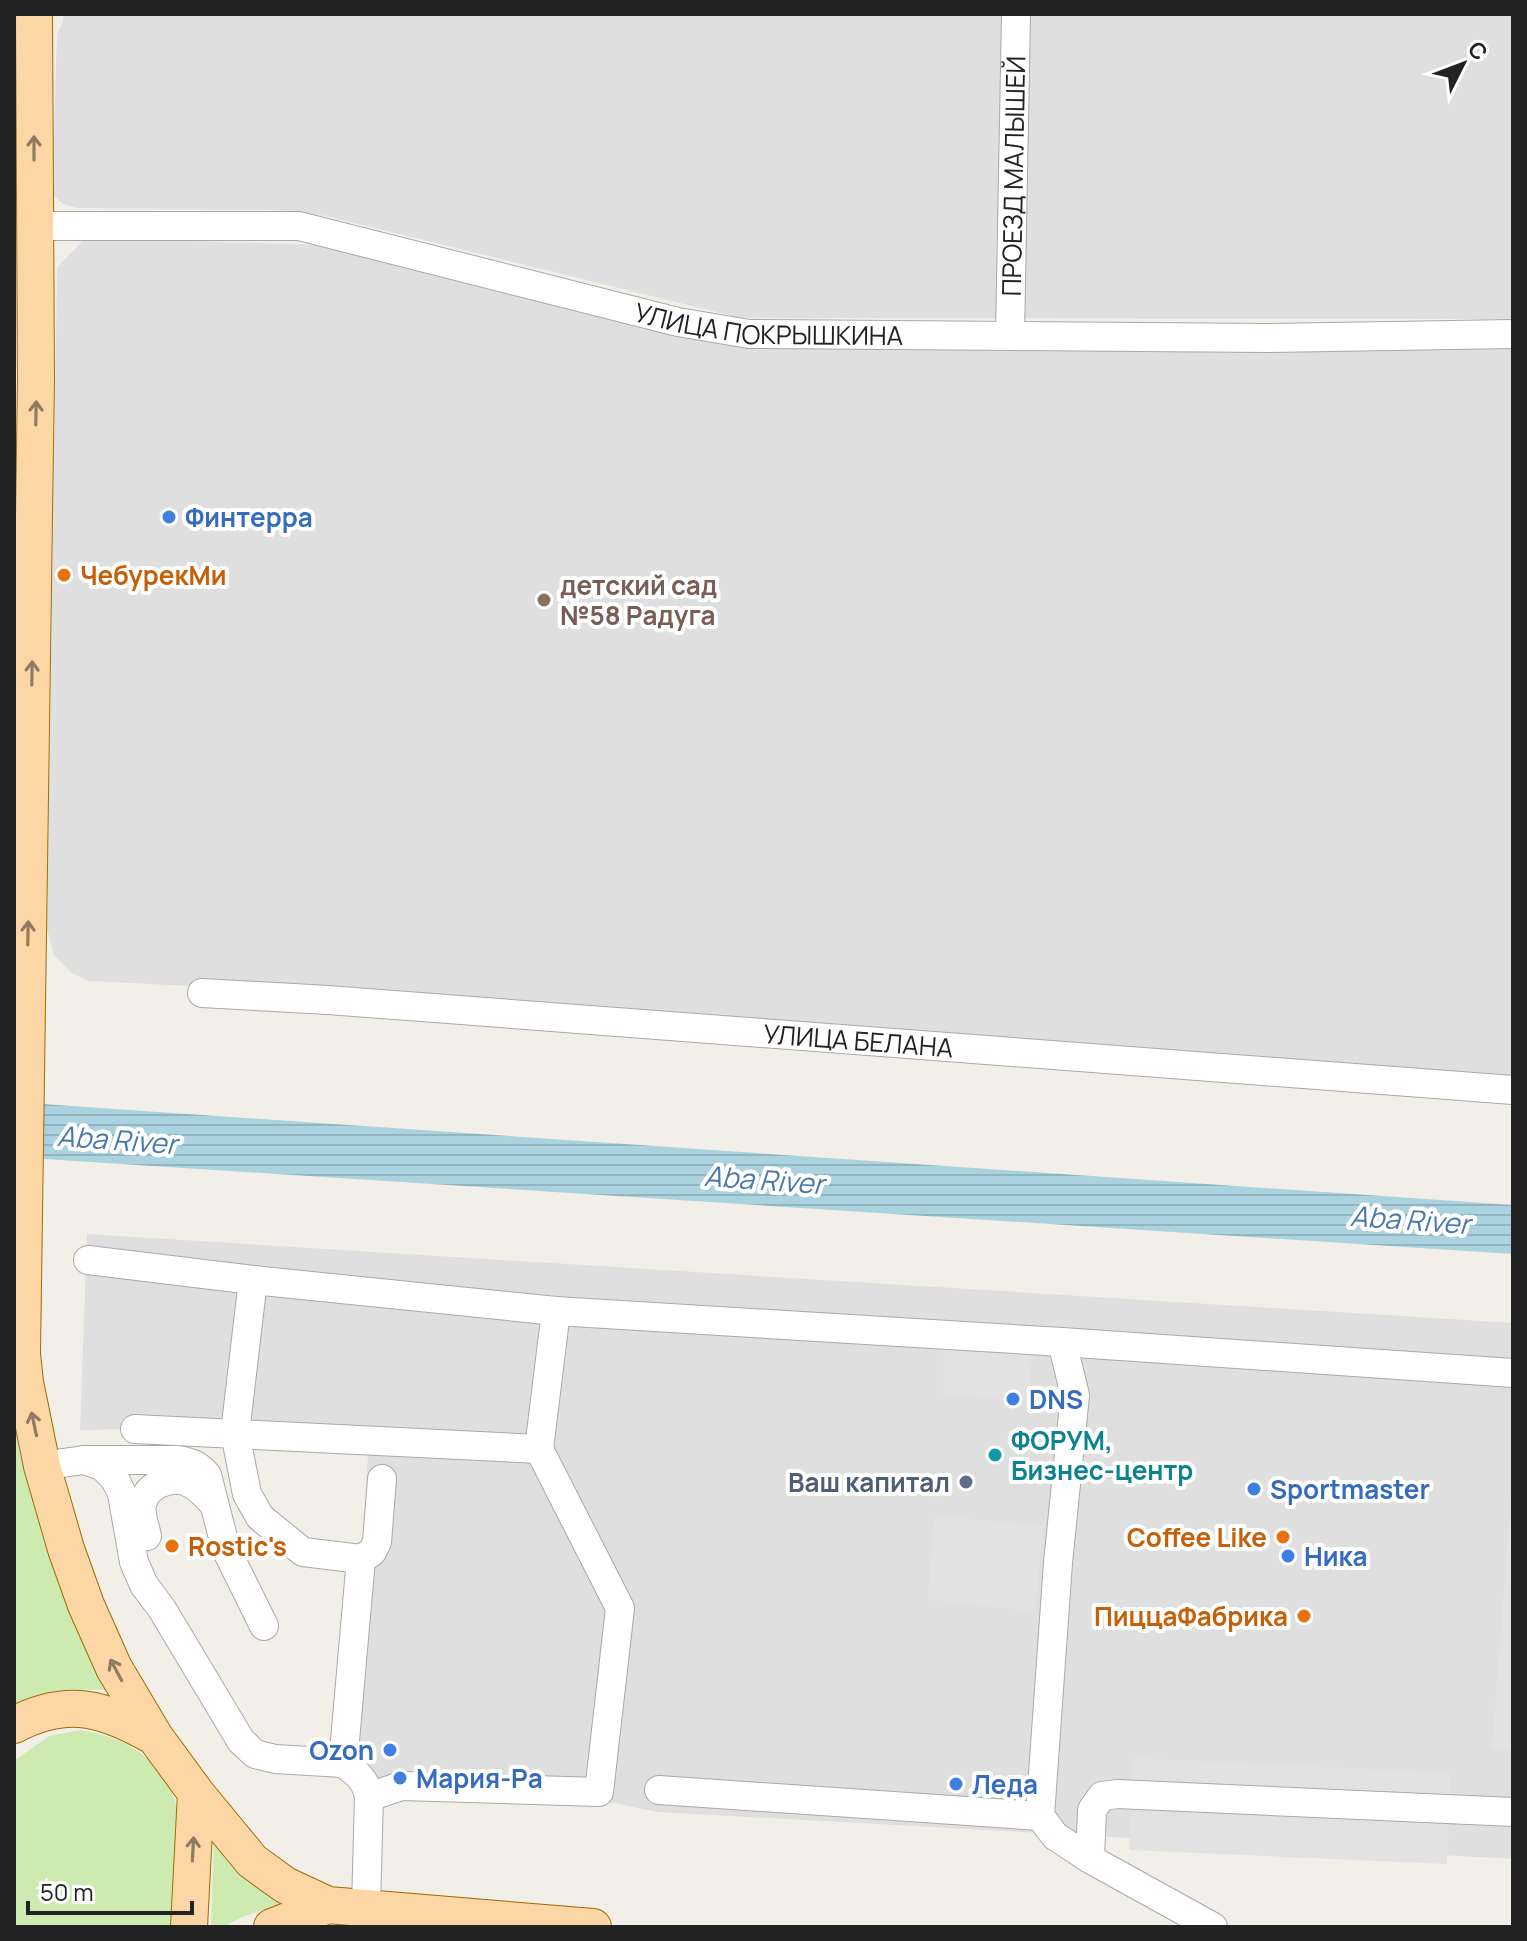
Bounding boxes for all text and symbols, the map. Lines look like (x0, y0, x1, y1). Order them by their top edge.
north arrow (1423, 24, 1503, 104)
text: С (1461, 35, 1494, 67)
street label: ПРОЕЗД МАЛЫШЕЙ (993, 55, 1033, 297)
one-way arrow (27, 135, 42, 162)
street label: УЛИЦА ПОКРЫШКИНА (631, 294, 903, 353)
one-way arrow (28, 400, 44, 427)
place label: Финтерра (185, 499, 313, 535)
marker: Финтерра (160, 508, 178, 526)
place label: ЧебурекМи (80, 557, 227, 593)
marker: ЧебурекМи (55, 566, 73, 584)
place label: детский сад №58 Радуга (560, 567, 717, 633)
marker: детский сад №58 Радуга (535, 591, 553, 609)
one-way arrow (24, 660, 40, 687)
one-way arrow (21, 920, 36, 947)
street label: УЛИЦА БЕЛАНА (762, 1015, 954, 1065)
water label: Aba River (56, 1116, 182, 1162)
water label: Aba River (703, 1156, 829, 1202)
water label: Aba River (1349, 1196, 1475, 1242)
place label: DNS (1029, 1381, 1083, 1417)
marker: DNS (1004, 1390, 1022, 1408)
one-way arrow (25, 1411, 40, 1437)
place label: ФОРУМ, Бизнес-центр (1011, 1422, 1193, 1488)
marker: ФОРУМ, Бизнес-центр (986, 1446, 1004, 1464)
place label: Ваш капитал (788, 1464, 950, 1500)
place label: Sportmaster (1270, 1471, 1430, 1507)
marker: Ваш капитал (957, 1473, 975, 1491)
marker: Sportmaster (1245, 1480, 1263, 1498)
place label: Coffee Like (1127, 1519, 1267, 1555)
place label: Rostic's (188, 1528, 287, 1564)
marker: Coffee Like (1274, 1528, 1292, 1546)
marker: Rostic's (163, 1537, 181, 1555)
place label: Ника (1304, 1538, 1368, 1574)
marker: Ника (1279, 1547, 1297, 1565)
place label: ПиццаФабрика (1094, 1598, 1288, 1634)
marker: ПиццаФабрика (1295, 1607, 1313, 1625)
one-way arrow (107, 1658, 123, 1682)
place label: Ozon (309, 1732, 374, 1768)
marker: Ozon (381, 1741, 399, 1759)
place label: Мария-Ра (416, 1760, 543, 1796)
place label: Леда (972, 1766, 1038, 1802)
marker: Мария-Ра (391, 1769, 409, 1787)
marker: Леда (947, 1775, 965, 1793)
one-way arrow (186, 1836, 201, 1863)
scale bar (28, 1865, 192, 1915)
text: 50 m (40, 1875, 94, 1908)

